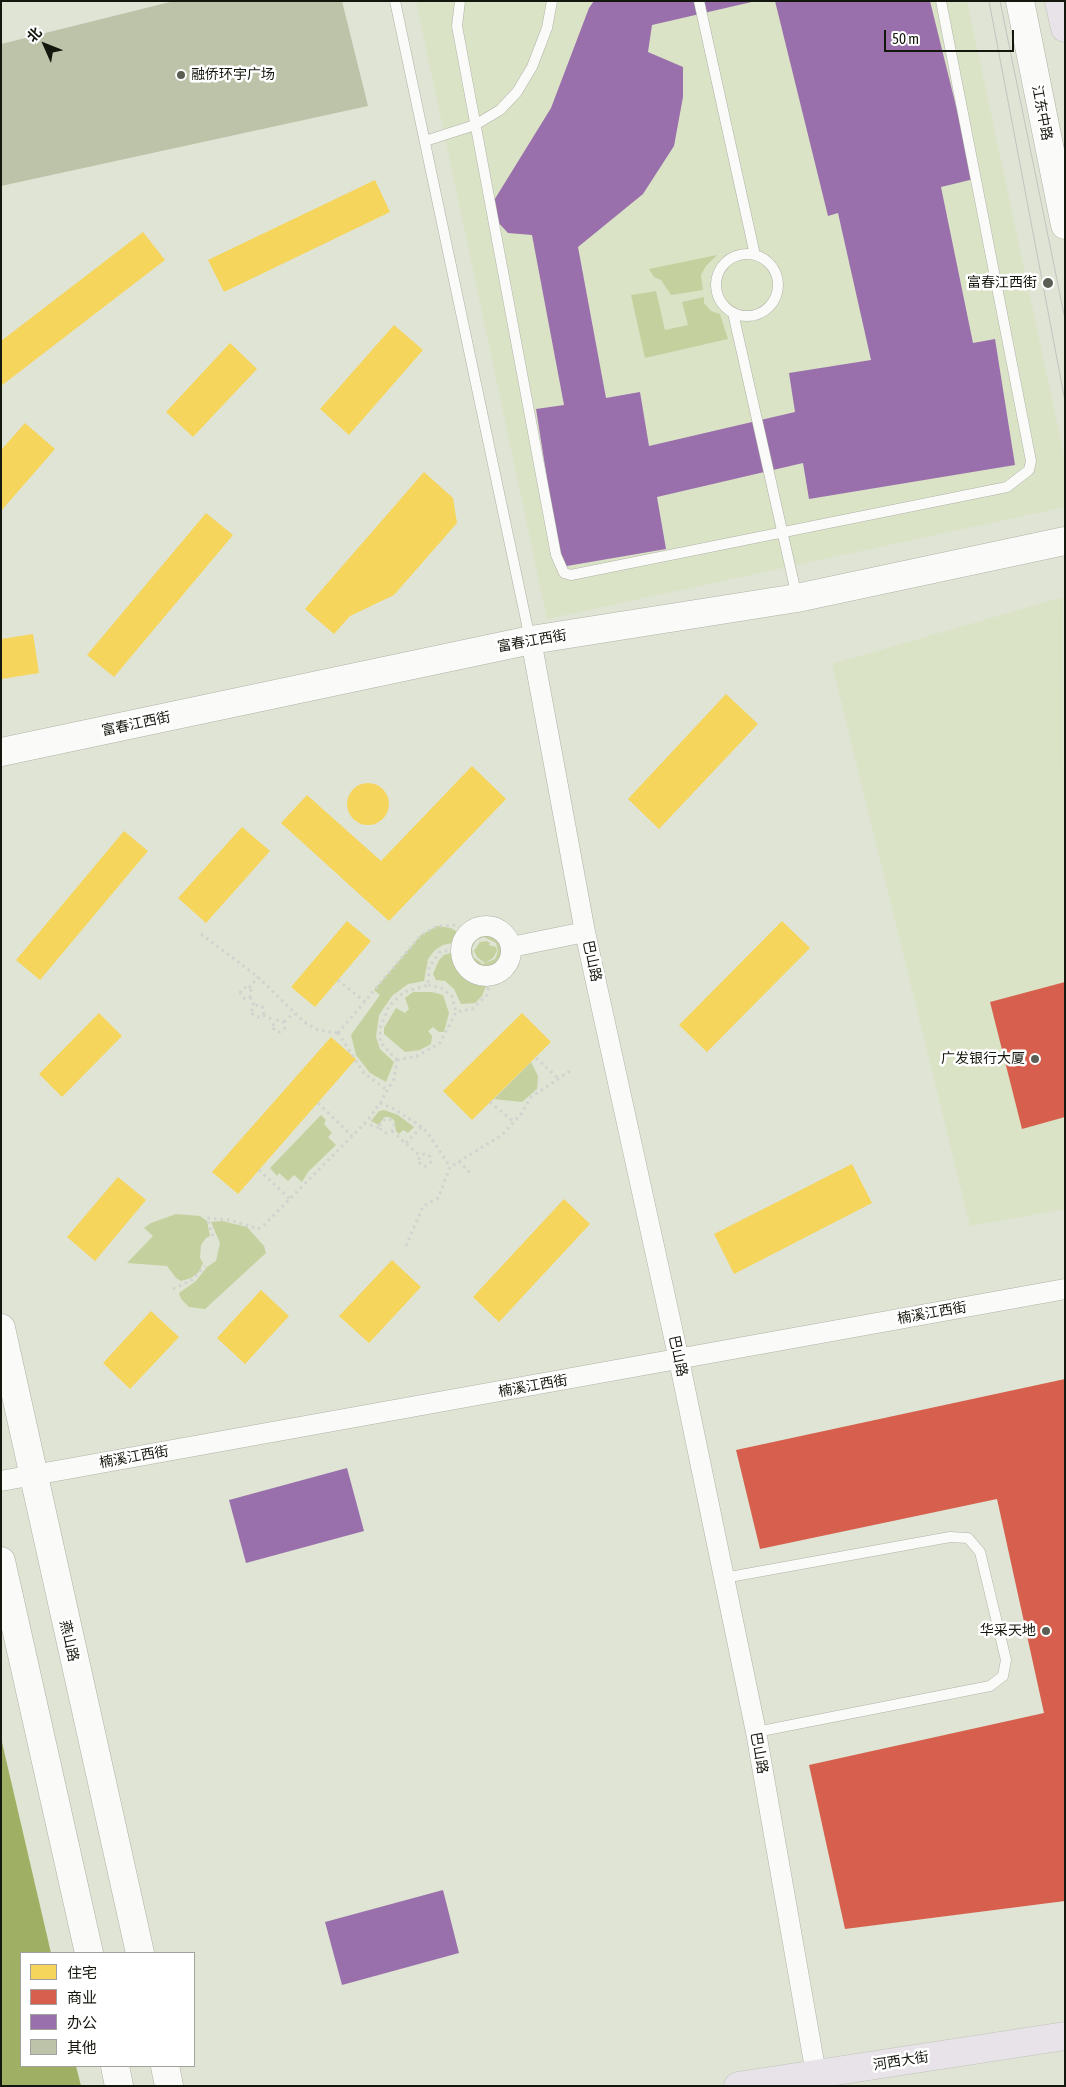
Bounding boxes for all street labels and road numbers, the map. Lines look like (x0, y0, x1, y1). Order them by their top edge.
street label: 江东中路 (1028, 84, 1056, 142)
street label: 富春江西街 (496, 627, 568, 655)
street label: 富春江西街 (100, 709, 172, 739)
street label: 巴山路 (579, 939, 605, 983)
street label: 楠溪江西街 (896, 1299, 968, 1327)
street label: 巴山路 (665, 1334, 691, 1378)
street label: 楠溪江西街 (497, 1372, 569, 1400)
street label: 楠溪江西街 (98, 1443, 170, 1471)
street label: 燕山路 (56, 1619, 82, 1663)
street label: 巴山路 (747, 1731, 771, 1775)
street label: 河西大街 (872, 2048, 930, 2074)

